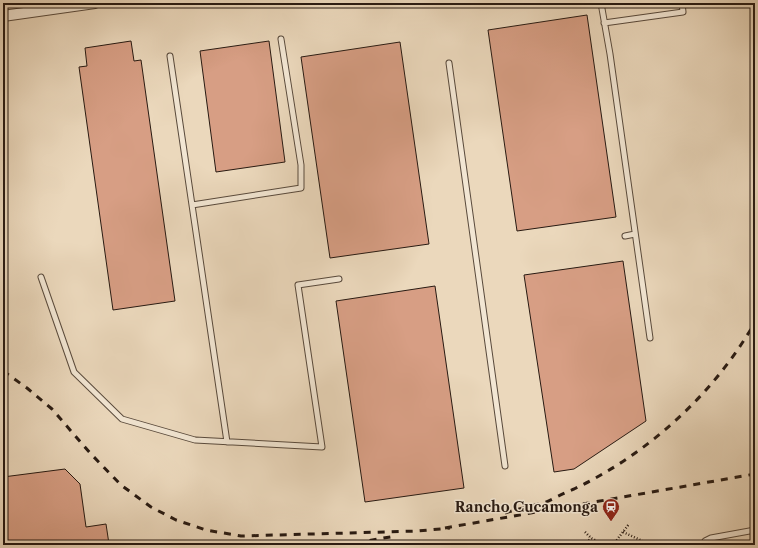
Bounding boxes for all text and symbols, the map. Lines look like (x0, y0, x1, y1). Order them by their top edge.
station icon: Rancho Cucamonga (601, 497, 621, 522)
place label: Rancho Cucamonga (455, 498, 599, 516)

